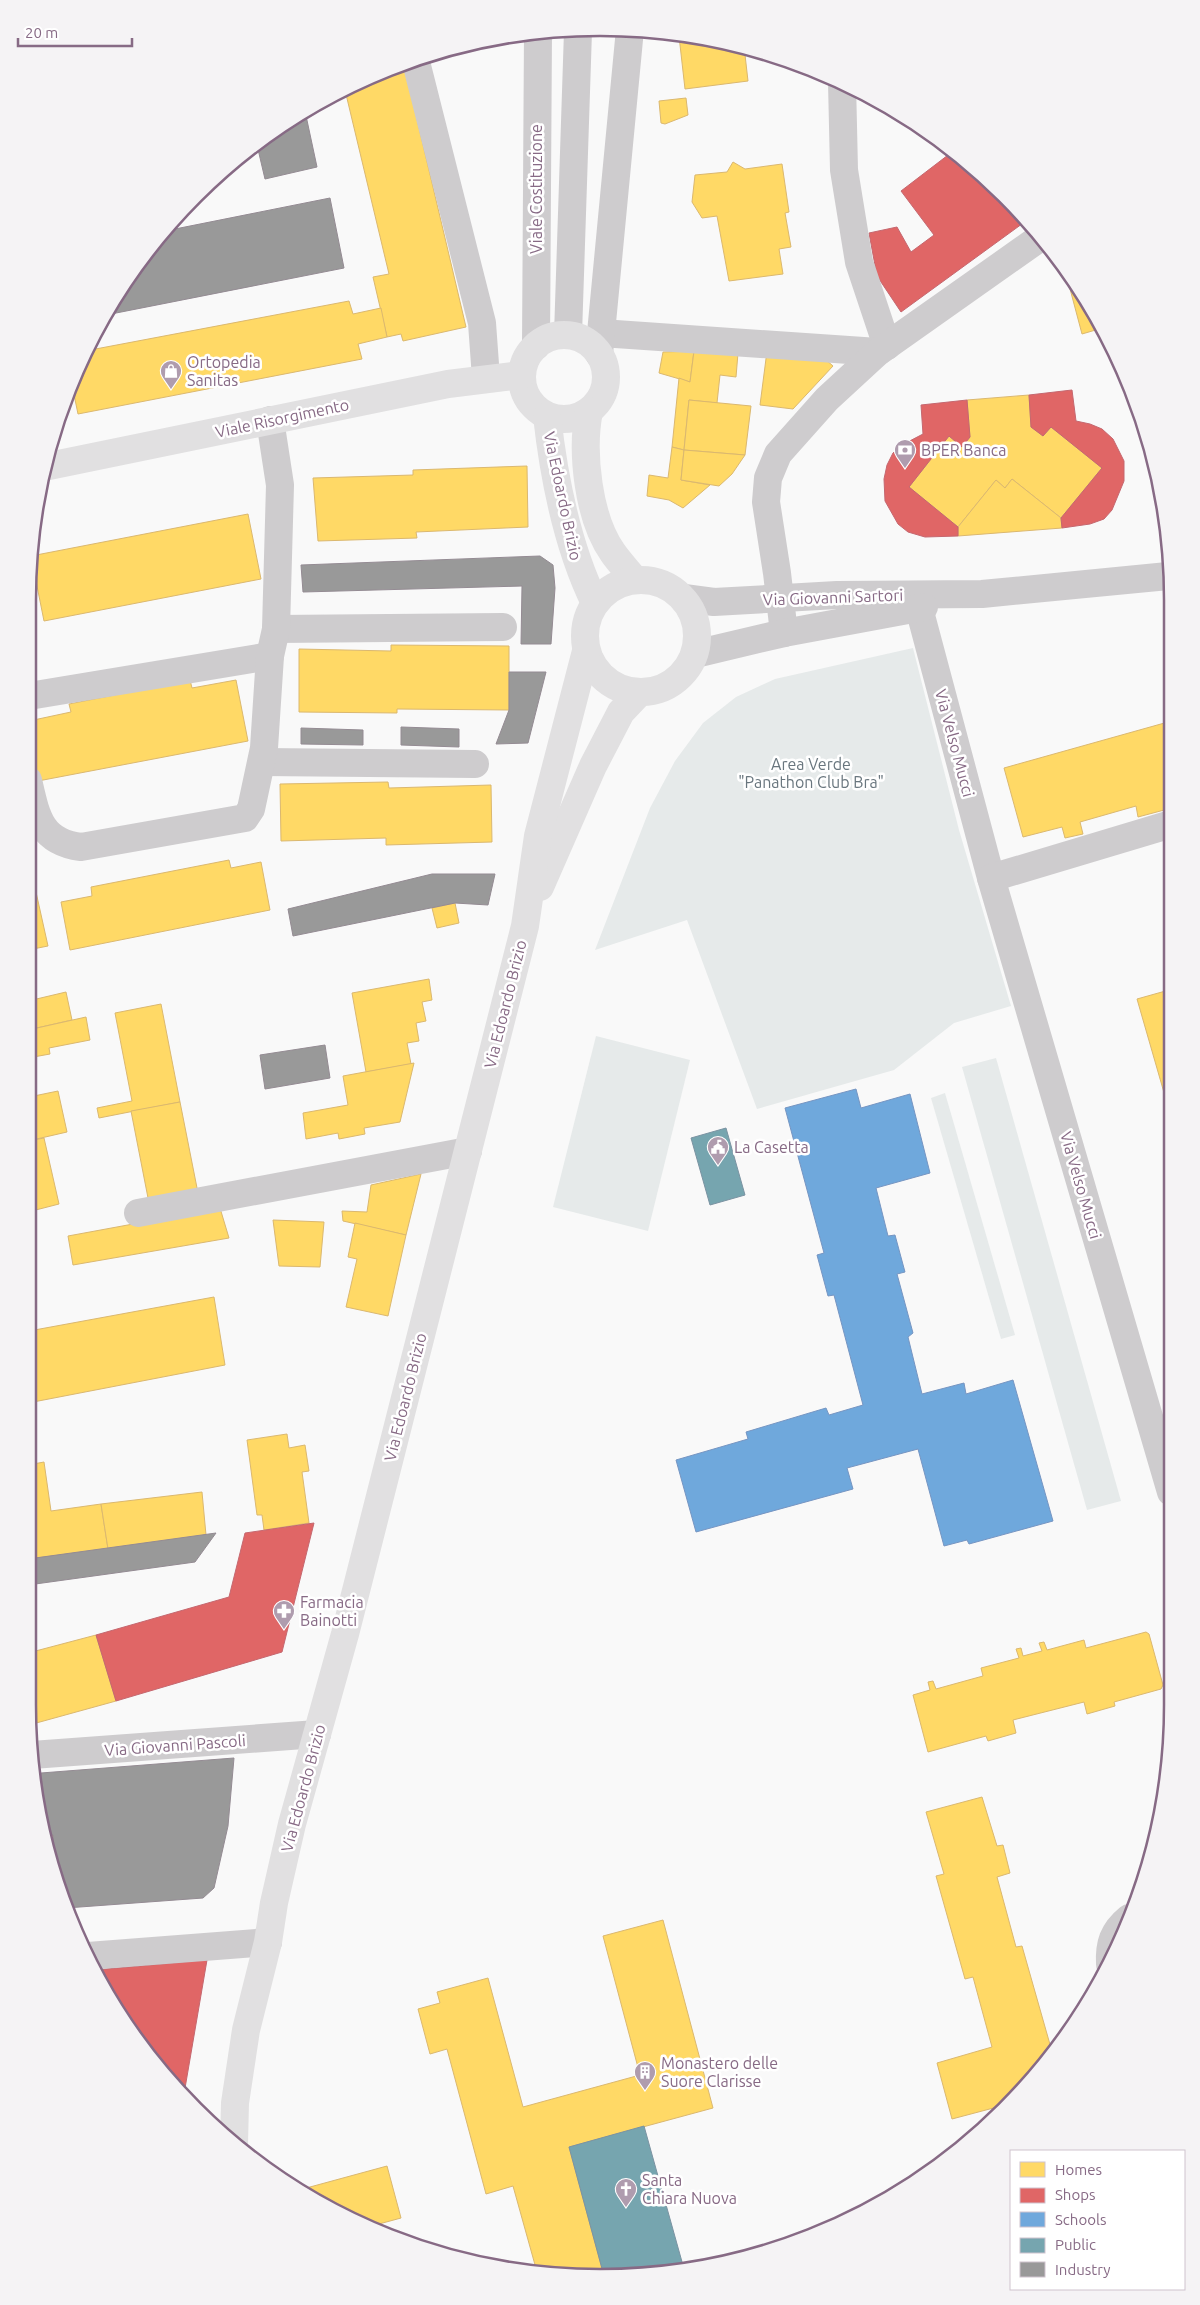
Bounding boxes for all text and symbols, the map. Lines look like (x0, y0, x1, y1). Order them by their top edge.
scale bar (18, 15, 131, 47)
text: 20 m (25, 24, 58, 41)
street label: Viale Costituzione (527, 124, 545, 254)
place label: Ortopedia Sanitas (187, 353, 261, 389)
shop icon: Ortopedia Sanitas (159, 359, 183, 390)
street label: Viale Risorgimento (214, 395, 350, 441)
street label: Via Edoardo Brizio (541, 430, 585, 562)
bank icon: BPER Banca (893, 438, 917, 469)
place label: BPER Banca (921, 441, 1007, 459)
street label: Via Giovanni Sartori (763, 586, 903, 608)
street label: Via Velso Mucci (932, 687, 978, 799)
park label: Area Verde "Panathon Club Bra" (738, 755, 884, 791)
street label: Via Edoardo Brizio (480, 938, 530, 1070)
street label: Via Velso Mucci (1057, 1129, 1105, 1241)
public building icon: La Casetta (706, 1135, 730, 1166)
place label: La Casetta (734, 1138, 809, 1156)
street label: Via Edoardo Brizio (380, 1331, 430, 1463)
place label: Farmacia Bainotti (300, 1593, 364, 1629)
pharmacy icon: Farmacia Bainotti (272, 1599, 296, 1630)
street label: Via Edoardo Brizio (277, 1722, 329, 1854)
street label: Via Giovanni Pascoli (104, 1731, 246, 1759)
place label: Monastero delle Suore Clarisse (661, 2054, 778, 2090)
building icon: Monastero delle Suore Clarisse (633, 2060, 657, 2091)
legend (1010, 2150, 1185, 2290)
text: Homes (1055, 2161, 1102, 2178)
place label: Santa Chiara Nuova (642, 2171, 737, 2207)
church icon: Santa Chiara Nuova (614, 2177, 638, 2208)
text: Shops (1055, 2186, 1096, 2203)
text: Schools (1055, 2211, 1106, 2228)
text: Public (1055, 2236, 1096, 2253)
text: Industry (1055, 2261, 1110, 2278)

